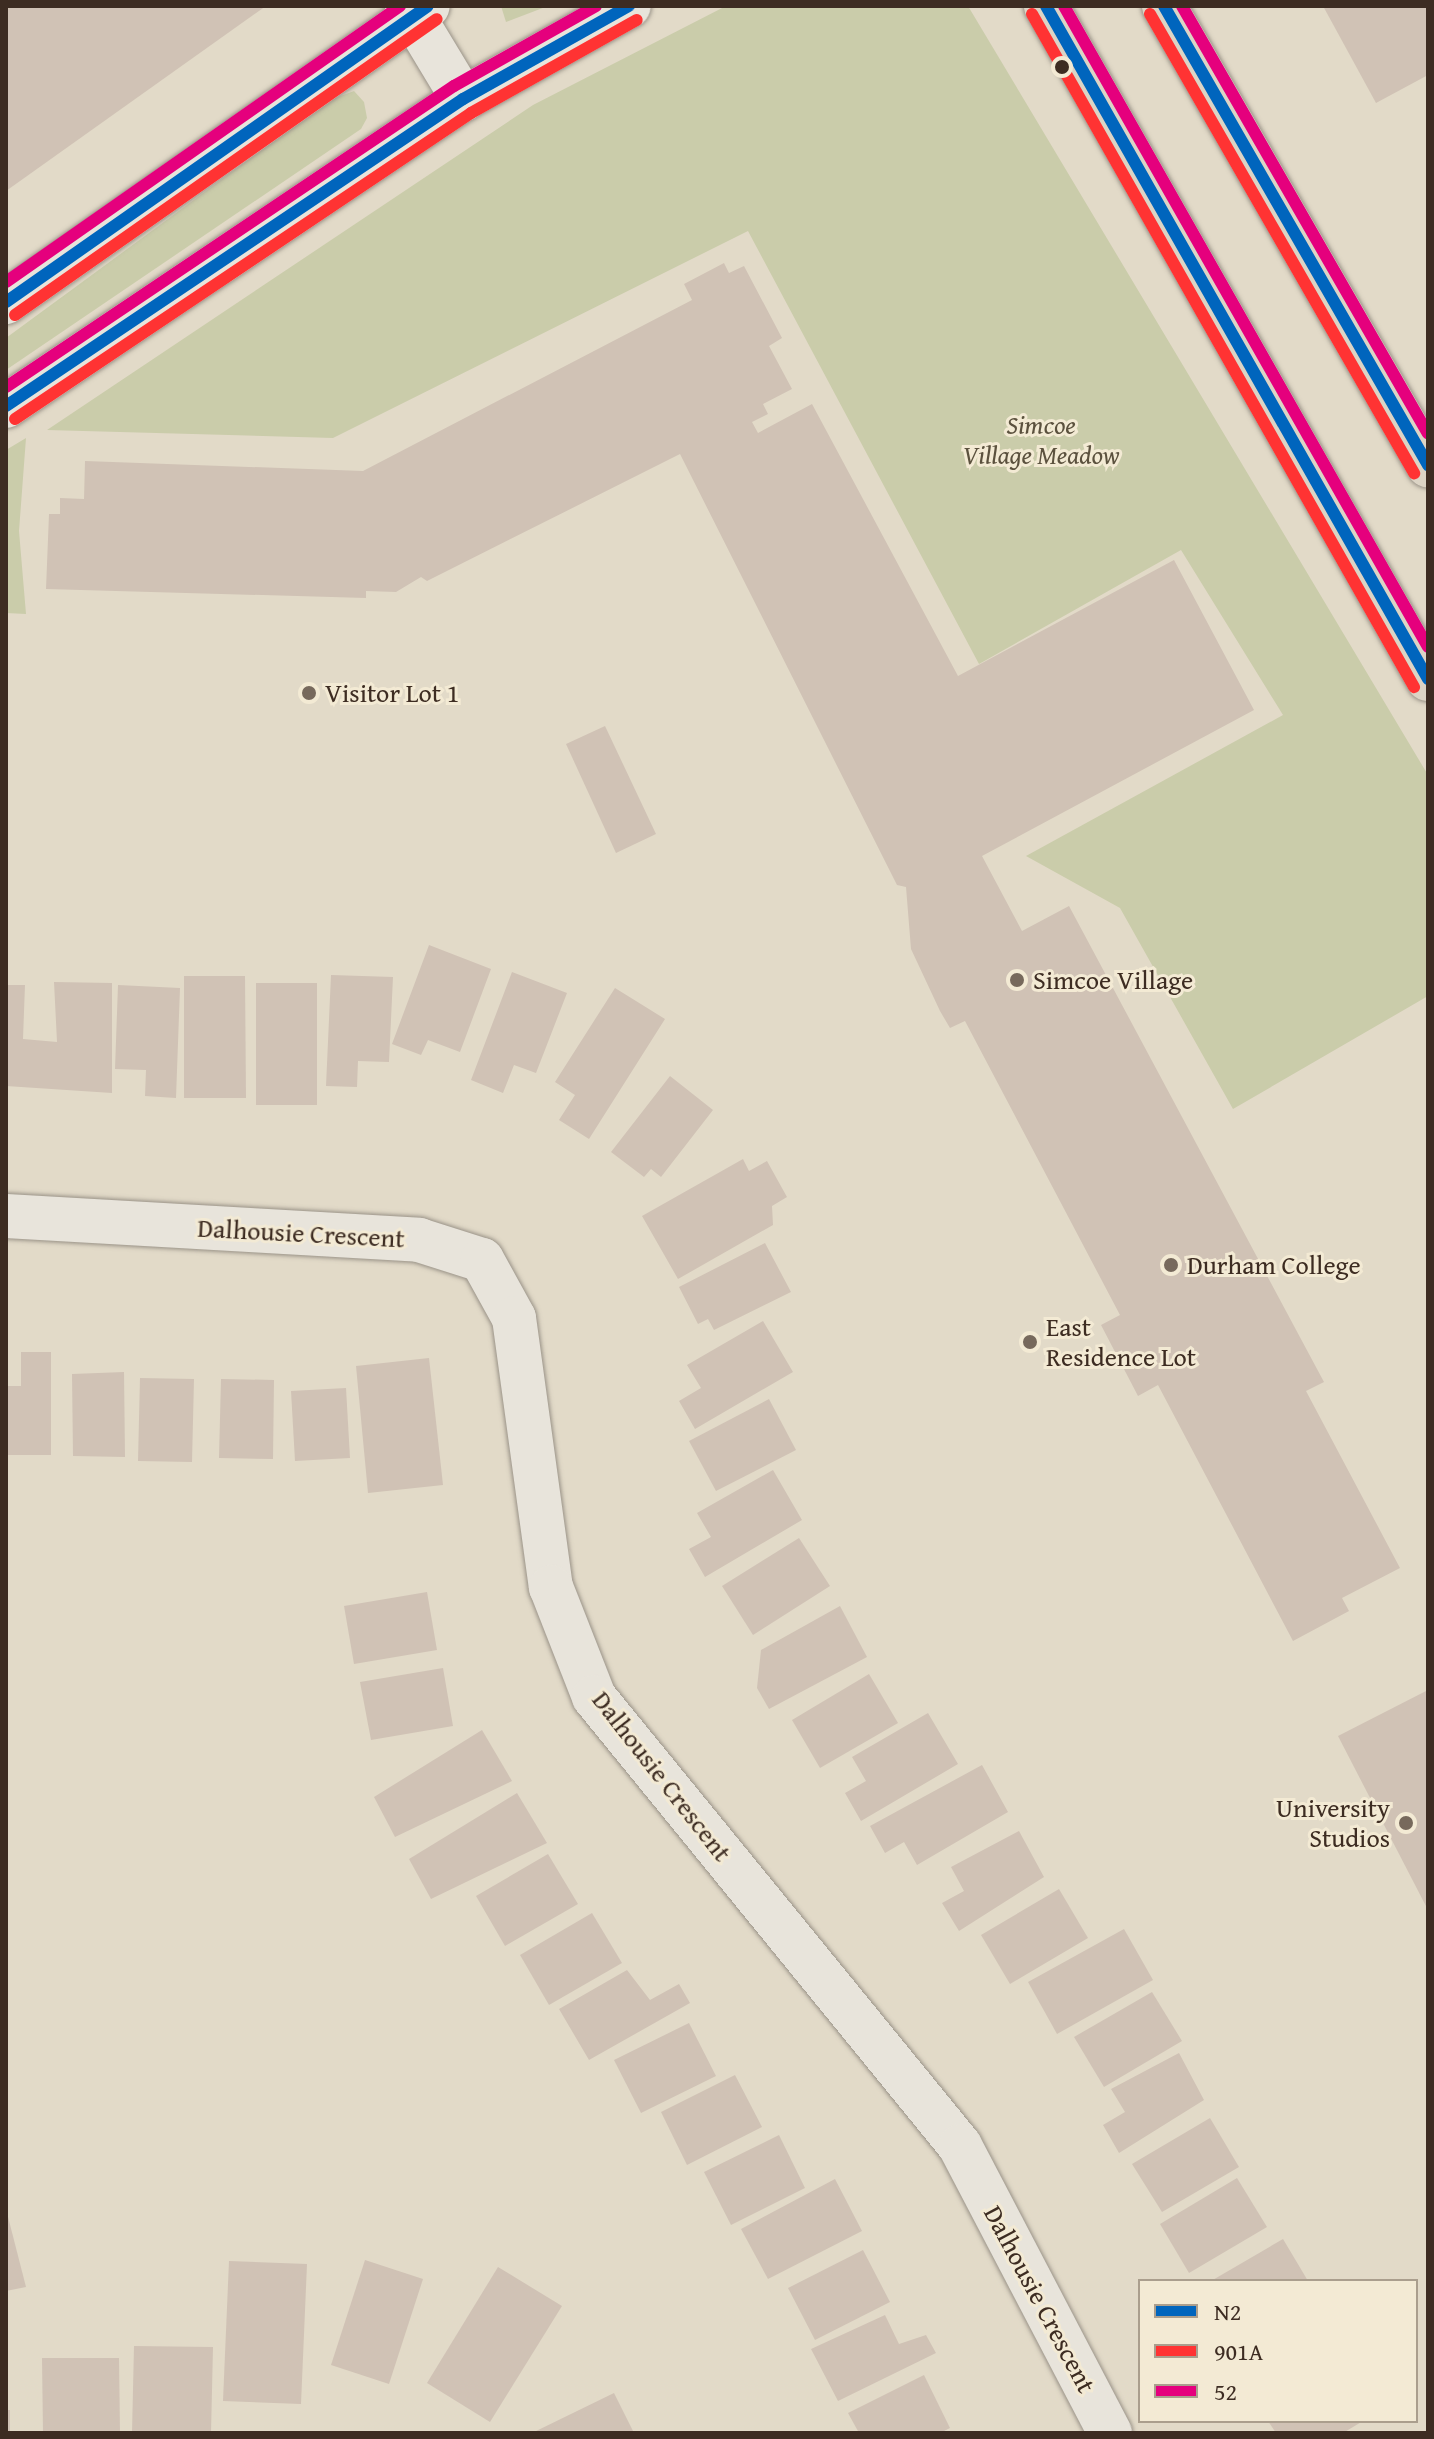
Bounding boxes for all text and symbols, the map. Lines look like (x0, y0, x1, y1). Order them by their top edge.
unlabelled marker (1054, 59, 1070, 75)
park label: Simcoe Village Meadow (963, 409, 1119, 470)
place label: Visitor Lot 1 (325, 677, 459, 709)
marker: Visitor Lot 1 (300, 684, 318, 702)
place label: Simcoe Village (1033, 964, 1193, 996)
marker: Simcoe Village (1008, 971, 1026, 989)
street label: Dalhousie Crescent (197, 1212, 405, 1254)
place label: Durham College (1187, 1249, 1361, 1281)
marker: Durham College (1162, 1256, 1180, 1274)
place label: East Residence Lot (1046, 1311, 1196, 1372)
marker: East Residence Lot (1021, 1333, 1039, 1351)
street label: Dalhousie Crescent (586, 1685, 738, 1867)
place label: University Studios (1276, 1792, 1390, 1854)
marker: University Studios (1397, 1814, 1415, 1832)
street label: Dalhousie Crescent (978, 2200, 1102, 2398)
legend (1138, 2279, 1418, 2423)
text: N2 (1214, 2294, 1241, 2329)
text: 901A (1214, 2334, 1263, 2369)
text: 52 (1214, 2374, 1237, 2409)

